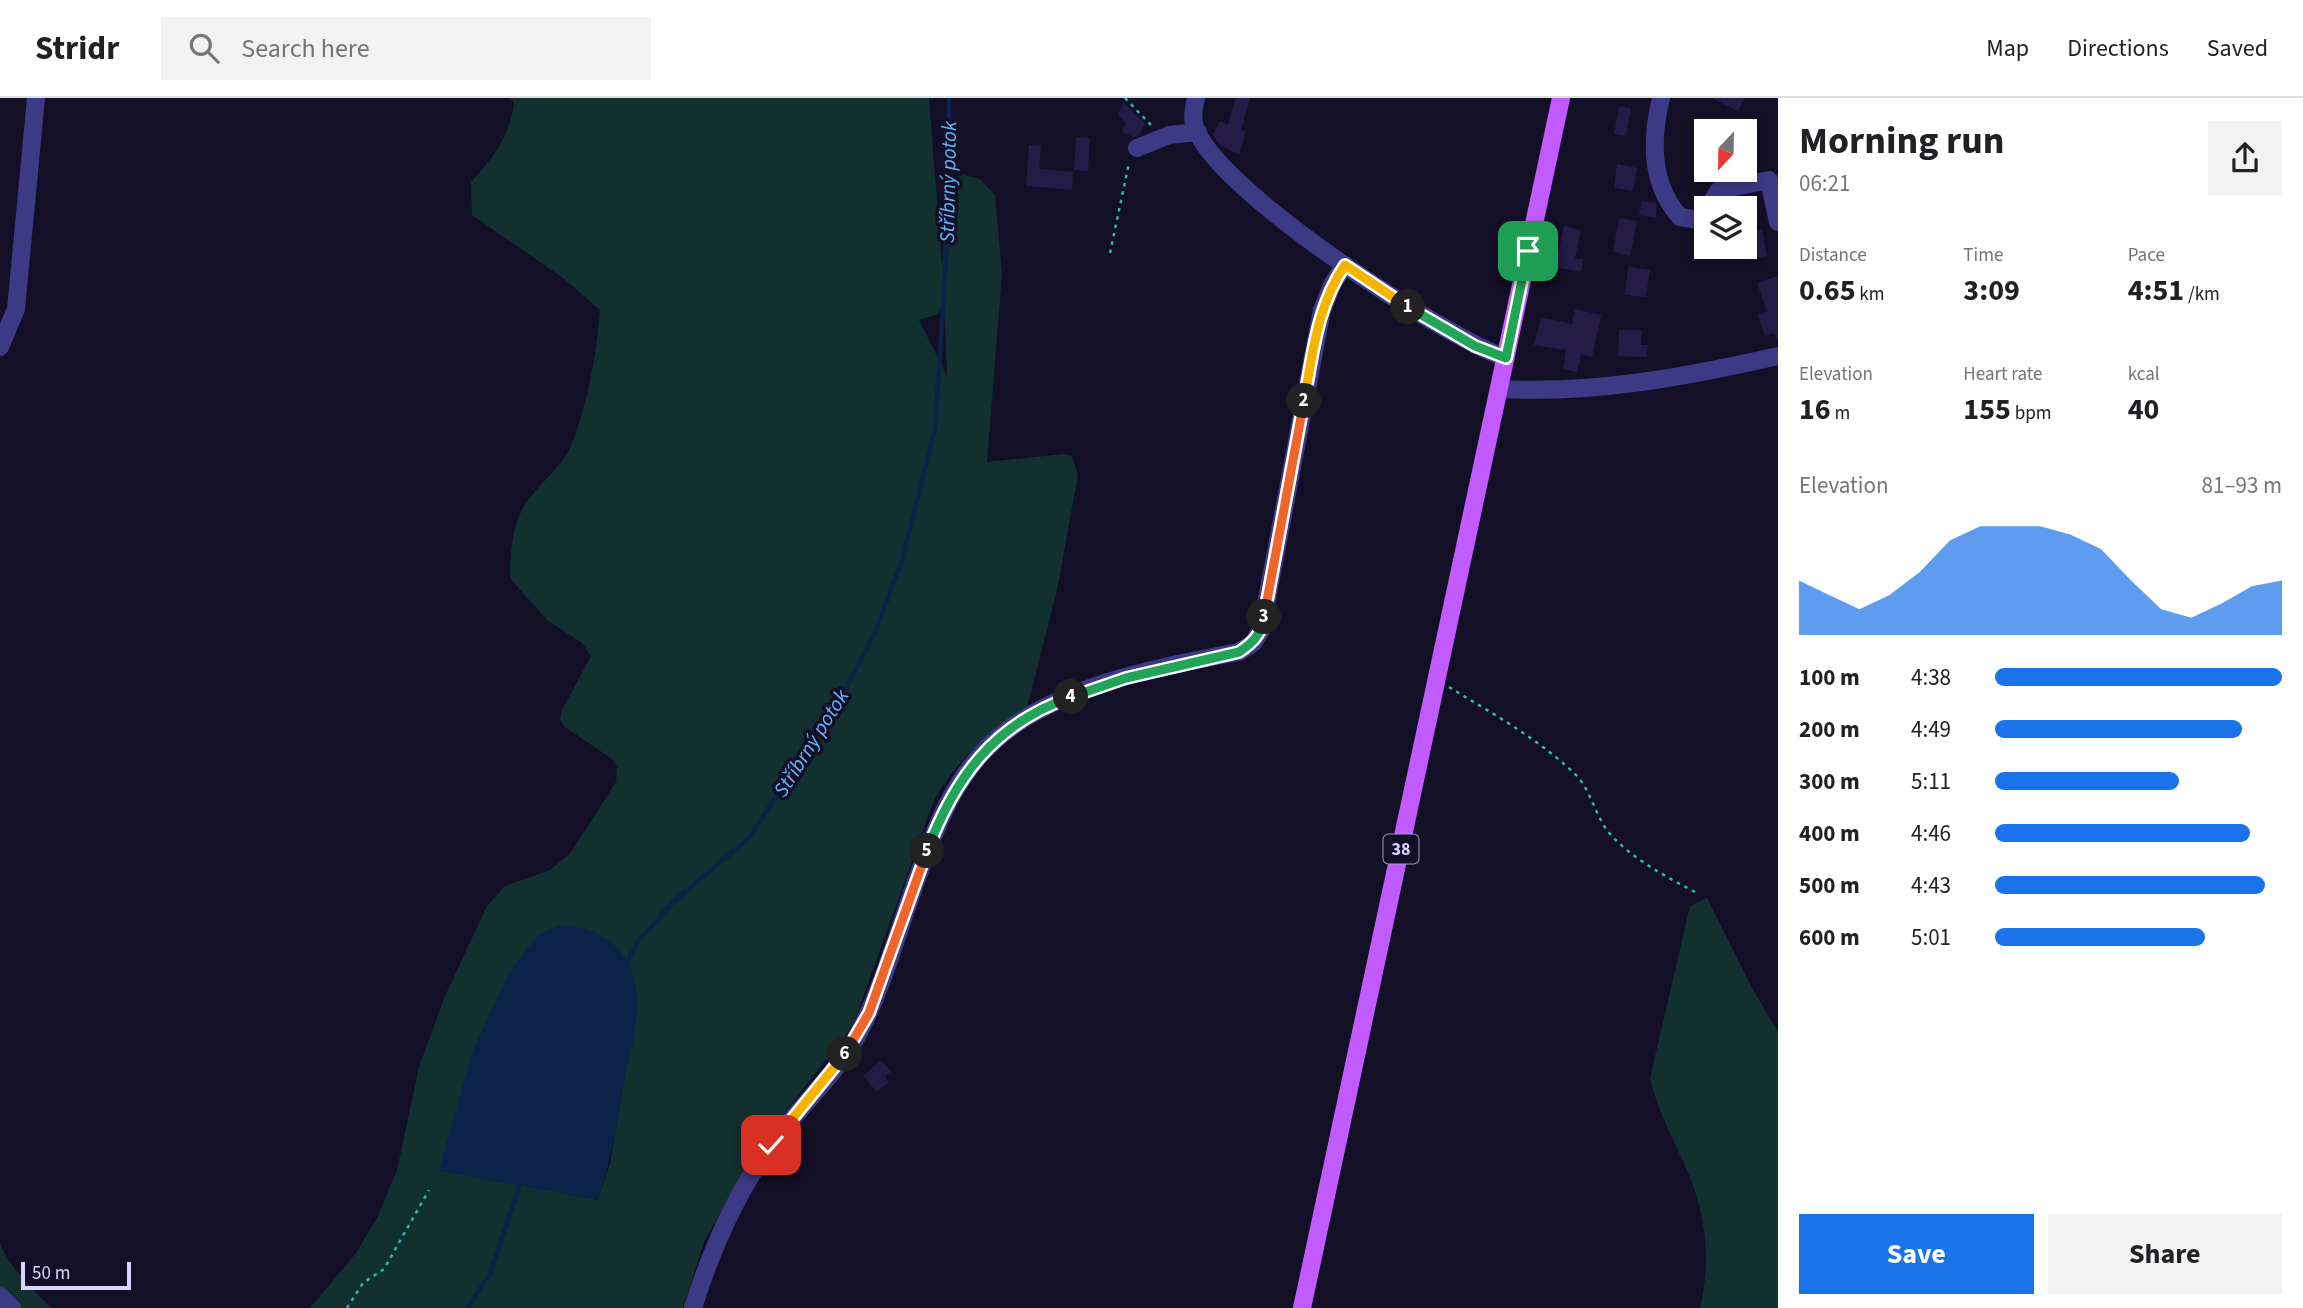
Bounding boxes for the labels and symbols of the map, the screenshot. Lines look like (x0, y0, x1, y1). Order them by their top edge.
north arrow (1694, 119, 1757, 182)
water label: Stříbrný potok (932, 120, 964, 243)
pin (1498, 221, 1558, 281)
pin: 1 (1390, 290, 1426, 325)
pin: 2 (1286, 384, 1322, 418)
pin: 3 (1246, 600, 1282, 634)
pin: 4 (1054, 680, 1088, 714)
water label: Stříbrný potok (766, 682, 857, 803)
pin: 5 (909, 834, 944, 868)
road number: 38 (1384, 834, 1418, 864)
pin: 6 (828, 1037, 862, 1072)
pin (741, 1115, 801, 1175)
scale bar (21, 1259, 131, 1291)

